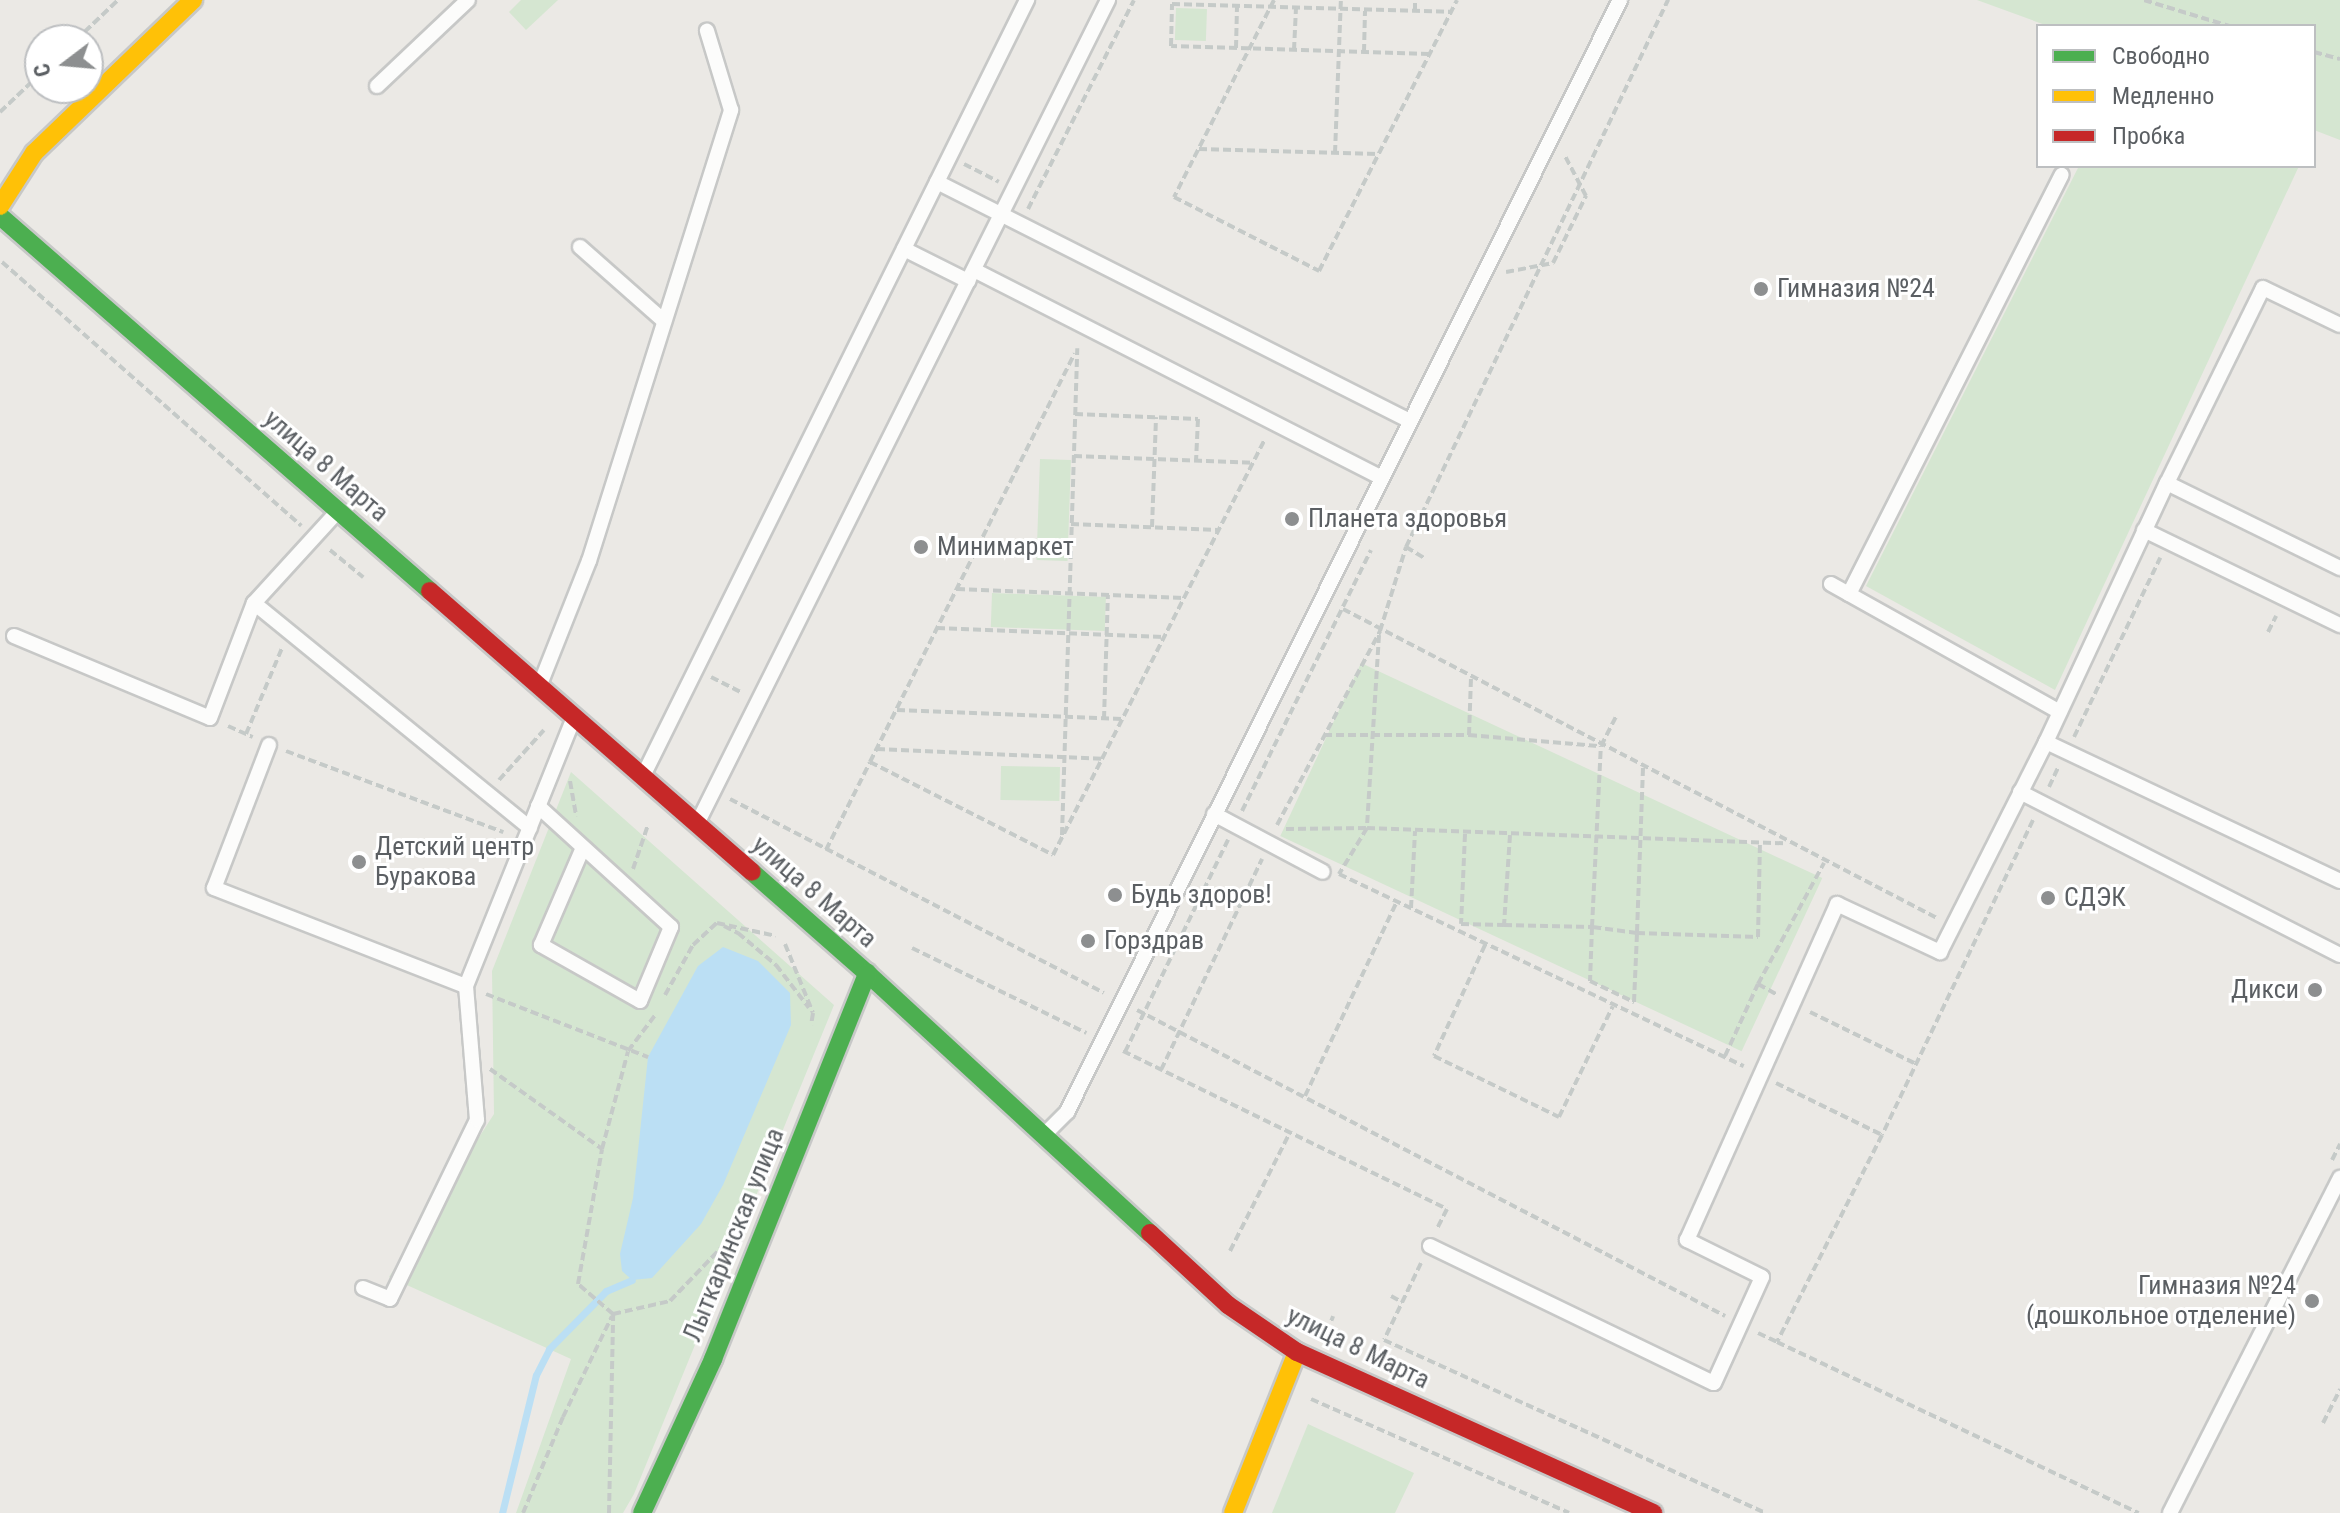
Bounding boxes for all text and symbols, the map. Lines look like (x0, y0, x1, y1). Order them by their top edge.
north arrow (24, 24, 104, 104)
legend (2036, 24, 2316, 168)
text: Свободно (2112, 42, 2210, 70)
text: С (29, 61, 56, 80)
text: Медленно (2112, 82, 2214, 110)
text: Пробка (2112, 122, 2185, 150)
place label: Гимназия №24 (1777, 273, 1935, 305)
marker: Гимназия №24 (1752, 280, 1770, 298)
street label: улица 8 Марта (257, 403, 395, 529)
place label: Планета здоровья (1308, 503, 1507, 535)
marker: Планета здоровья (1283, 510, 1301, 528)
place label: Минимаркет (937, 531, 1074, 563)
marker: Минимаркет (912, 538, 930, 556)
street label: улица 8 Марта (745, 829, 883, 955)
place label: Детский центр Буракова (375, 831, 534, 892)
marker: Детский центр Буракова (350, 853, 368, 871)
place label: Будь здоров! (1131, 879, 1272, 911)
place label: СДЭК (2064, 882, 2126, 914)
marker: Будь здоров! (1106, 886, 1124, 904)
marker: СДЭК (2039, 889, 2057, 907)
place label: Горздрав (1104, 925, 1204, 957)
marker: Горздрав (1079, 932, 1097, 950)
place label: Дикси (2231, 974, 2299, 1006)
marker: Дикси (2306, 981, 2324, 999)
street label: Лыткаринская улица (677, 1124, 791, 1346)
place label: Гимназия №24 (дошкольное отделение) (2026, 1270, 2296, 1332)
marker: Гимназия №24 (дошкольное отделение) (2303, 1292, 2321, 1310)
street label: улица 8 Марта (1282, 1300, 1434, 1396)

